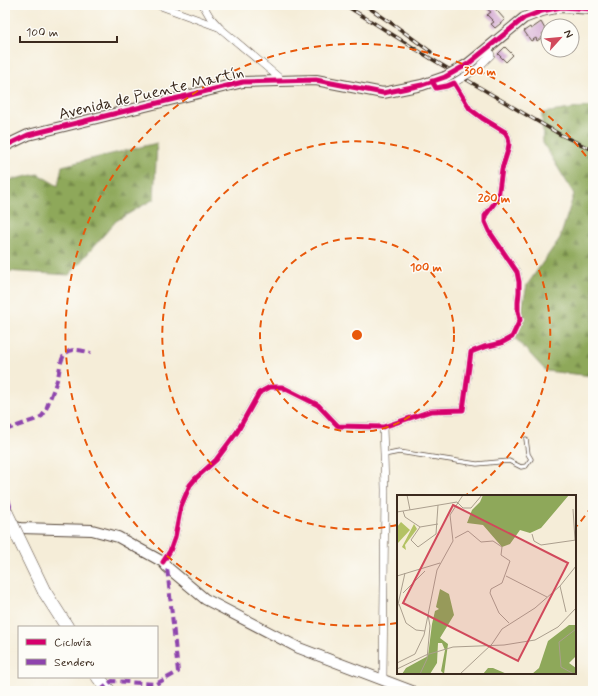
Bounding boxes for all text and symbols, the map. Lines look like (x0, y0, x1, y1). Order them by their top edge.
scale bar (20, 18, 117, 44)
north arrow (540, 18, 580, 58)
text: 100 m (26, 25, 58, 41)
text: N (560, 27, 576, 40)
street label: Avenida de Puente Martín (57, 62, 246, 125)
text: 300 m (464, 64, 497, 80)
text: 200 m (478, 191, 511, 207)
text: 100 m (410, 260, 443, 276)
centre of rings (350, 328, 364, 342)
inset map (397, 495, 576, 674)
legend (18, 626, 158, 678)
text: Ciclovía (54, 635, 92, 651)
text: Sendero (54, 655, 95, 671)

